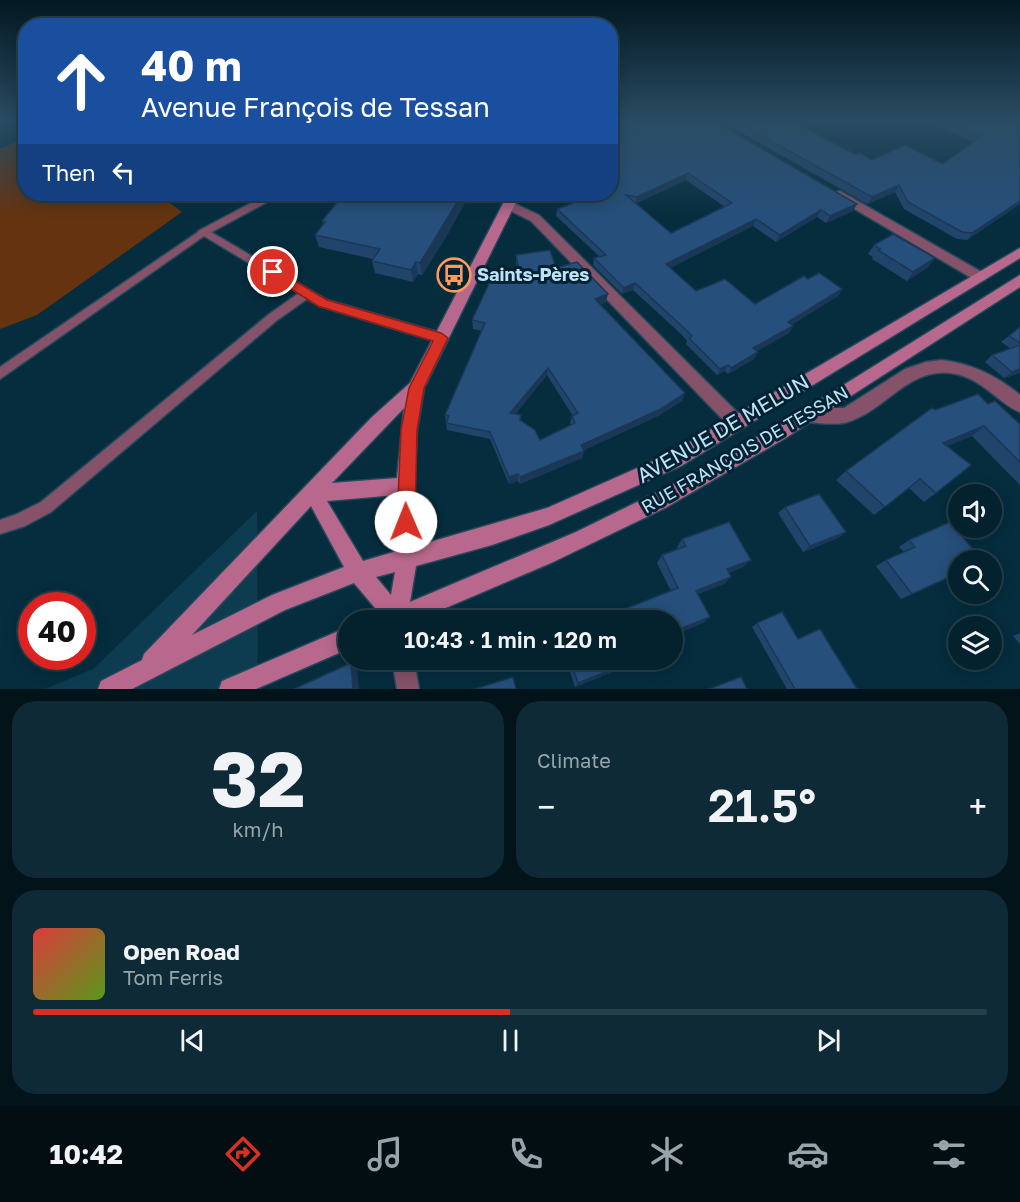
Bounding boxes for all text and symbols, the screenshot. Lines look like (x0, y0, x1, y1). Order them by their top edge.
text: 40 m (141, 40, 242, 90)
icon: ahead (42, 42, 120, 120)
text: Avenue François de Tessan (141, 91, 490, 123)
icon: left (107, 156, 140, 189)
text: Then (42, 159, 95, 186)
pin (247, 246, 298, 297)
icon: arrive (256, 255, 289, 288)
bus stop icon: Saints-Pères (436, 257, 472, 293)
place label: Saints-Pères (477, 263, 589, 285)
street label: AVENUE DE MELUN (632, 368, 813, 488)
street label: RUE FRANÇOIS DE TESSAN (637, 381, 852, 518)
map controls (948, 484, 1002, 670)
button: sound (948, 484, 1002, 538)
position arrow (374, 490, 438, 554)
button: search (948, 550, 1002, 604)
speed limit sign: 40 (18, 592, 96, 670)
button: layers (948, 616, 1002, 670)
text: 10:43 · 1 min · 120 m (404, 626, 617, 653)
text: 32 (210, 731, 306, 824)
text: Climate (537, 748, 611, 772)
text: 21.5° (708, 778, 816, 832)
text: − (537, 787, 555, 826)
text: + (969, 787, 987, 826)
text: km/h (233, 817, 283, 841)
text: Open Road (123, 938, 240, 965)
text: Tom Ferris (123, 965, 223, 989)
icon: previous (176, 1024, 209, 1057)
icon: pause (494, 1024, 527, 1057)
icon: next (812, 1024, 845, 1057)
icon: directions (222, 1133, 264, 1175)
icon: music (364, 1133, 406, 1175)
icon: phone (505, 1133, 547, 1175)
icon: climate (646, 1133, 688, 1175)
icon: car (787, 1133, 829, 1175)
icon: filters (928, 1133, 970, 1175)
text: 10:42 (50, 1138, 123, 1170)

